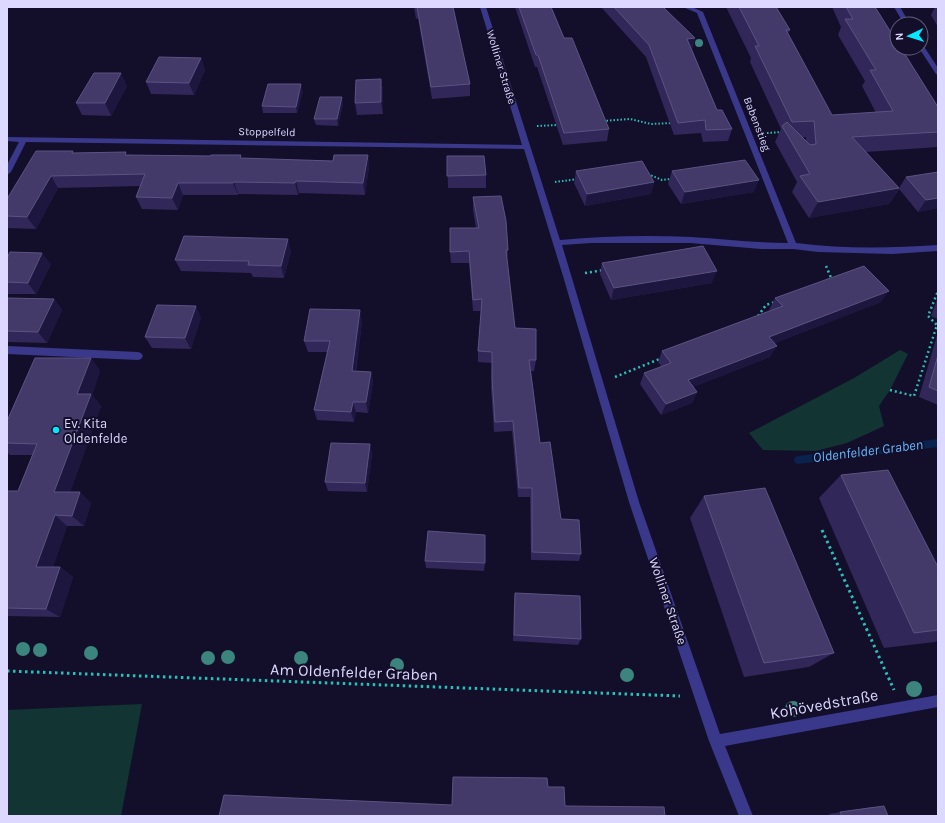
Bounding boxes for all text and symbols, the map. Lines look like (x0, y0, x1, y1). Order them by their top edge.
north arrow (889, 16, 929, 56)
street label: Wolliner Straße (484, 28, 519, 106)
text: N (893, 32, 906, 41)
street label: Babenstieg (741, 95, 774, 154)
street label: Stoppelfeld (238, 125, 296, 139)
place label: Ev. Kita Oldenfelde (64, 416, 128, 446)
marker: Ev. Kita Oldenfelde (51, 425, 61, 435)
water label: Oldenfelder Graben (812, 436, 924, 466)
street label: Wolliner Straße (646, 556, 690, 647)
street label: Am Oldenfelder Graben (270, 660, 438, 684)
street label: Kohövedstraße (768, 685, 880, 723)

